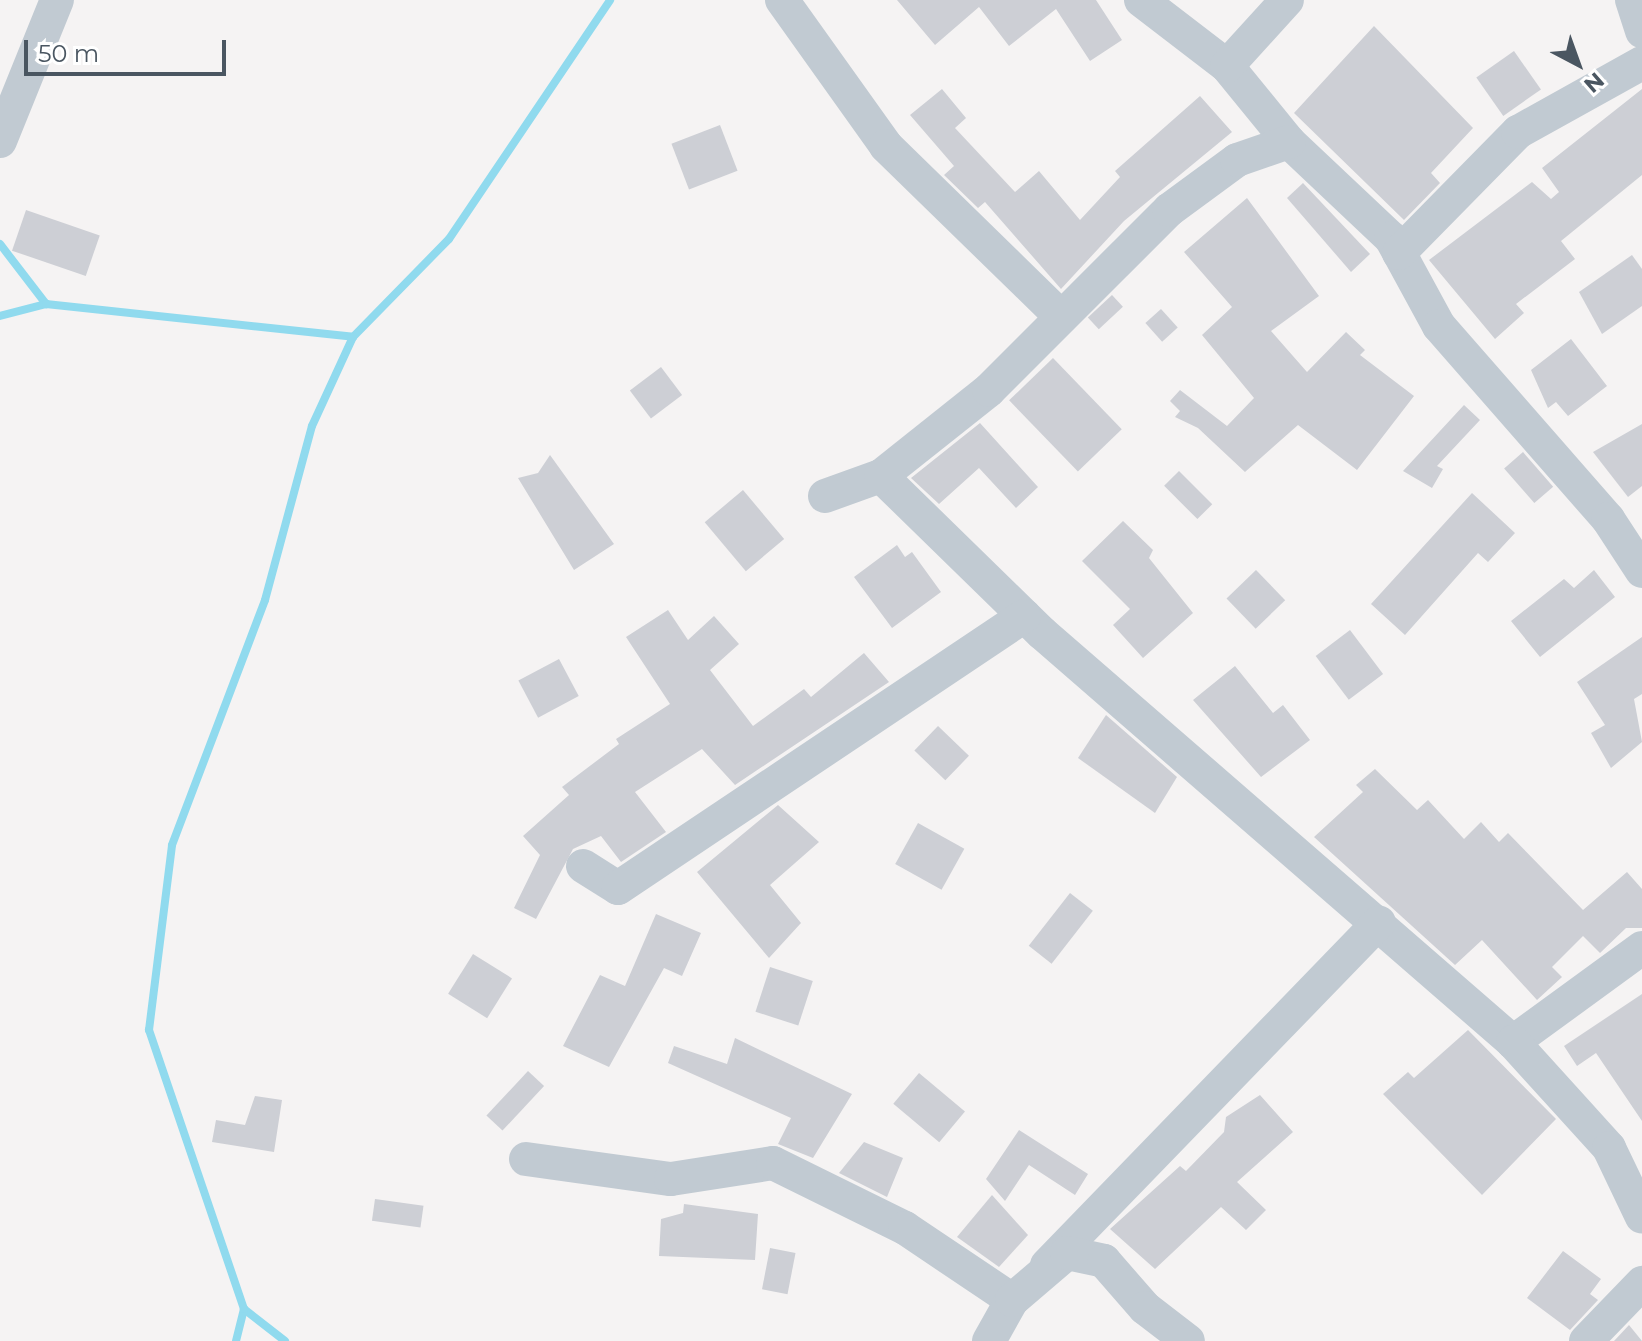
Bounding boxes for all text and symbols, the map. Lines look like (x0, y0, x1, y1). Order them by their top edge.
scale bar (28, 24, 230, 74)
north arrow (1538, 24, 1618, 104)
text: 50 m (38, 39, 99, 68)
text: N (1579, 66, 1610, 99)

